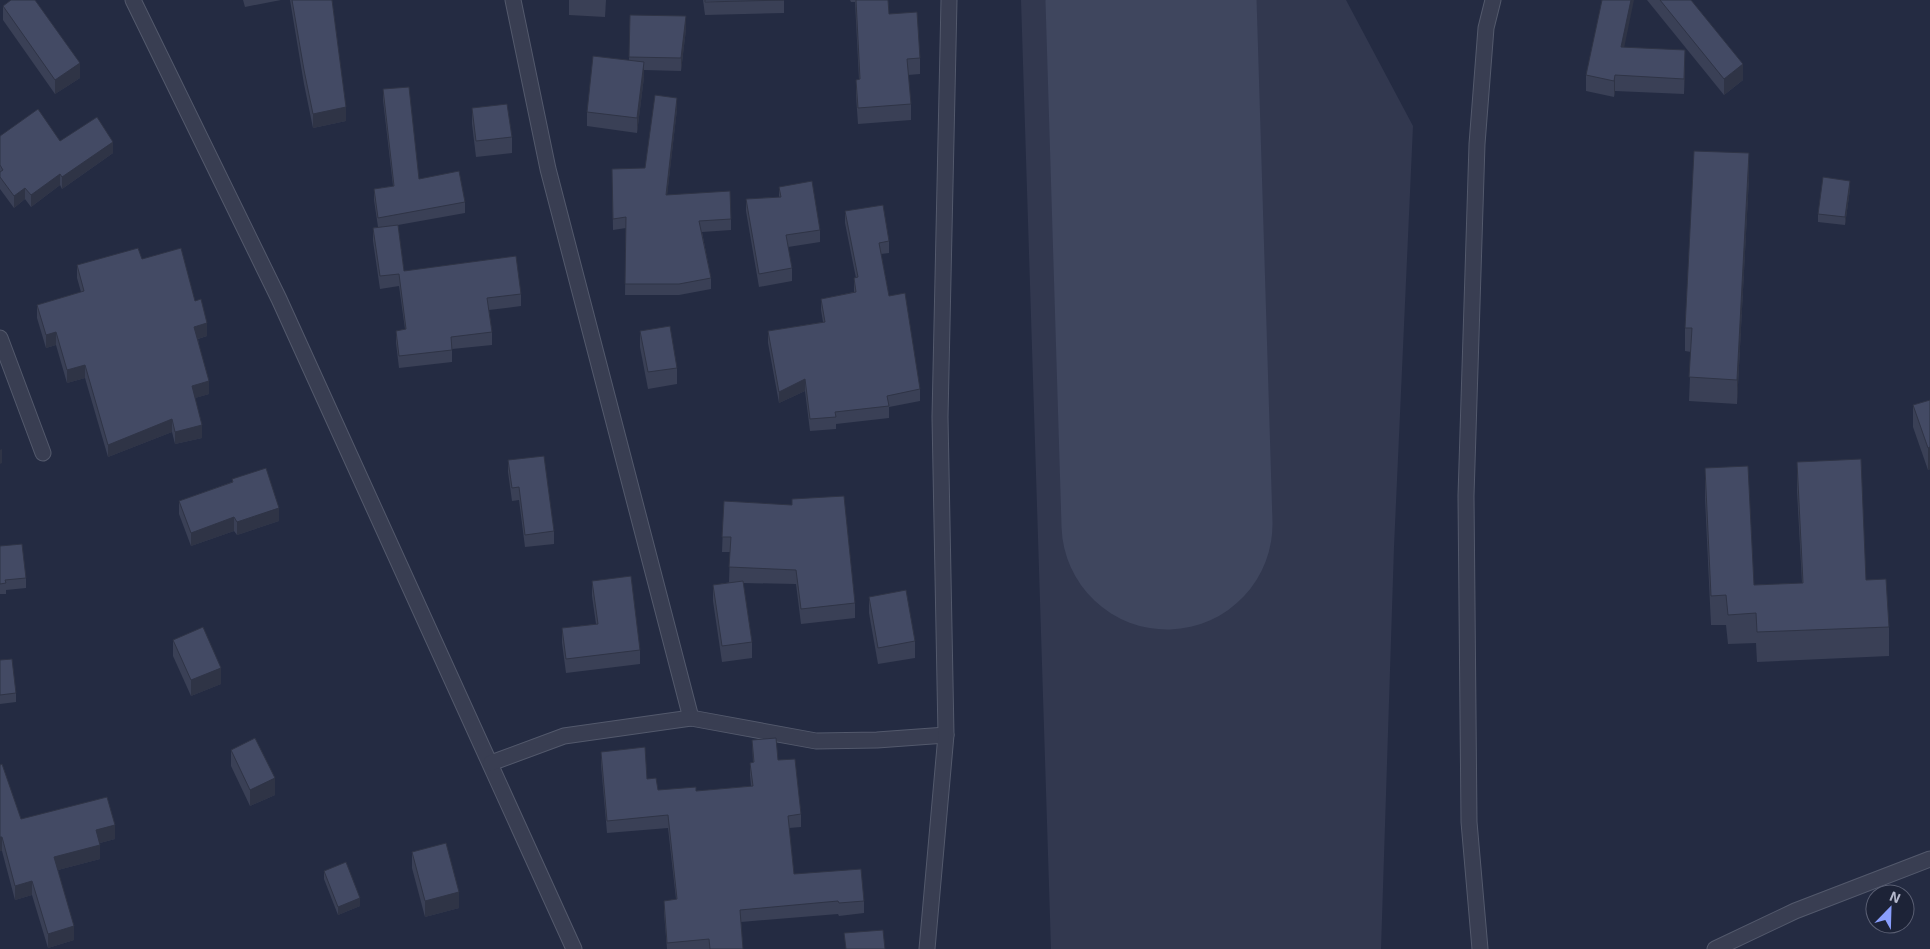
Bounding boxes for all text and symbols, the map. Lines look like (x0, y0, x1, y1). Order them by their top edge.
north arrow (1865, 884, 1915, 934)
text: N (1887, 887, 1903, 906)

